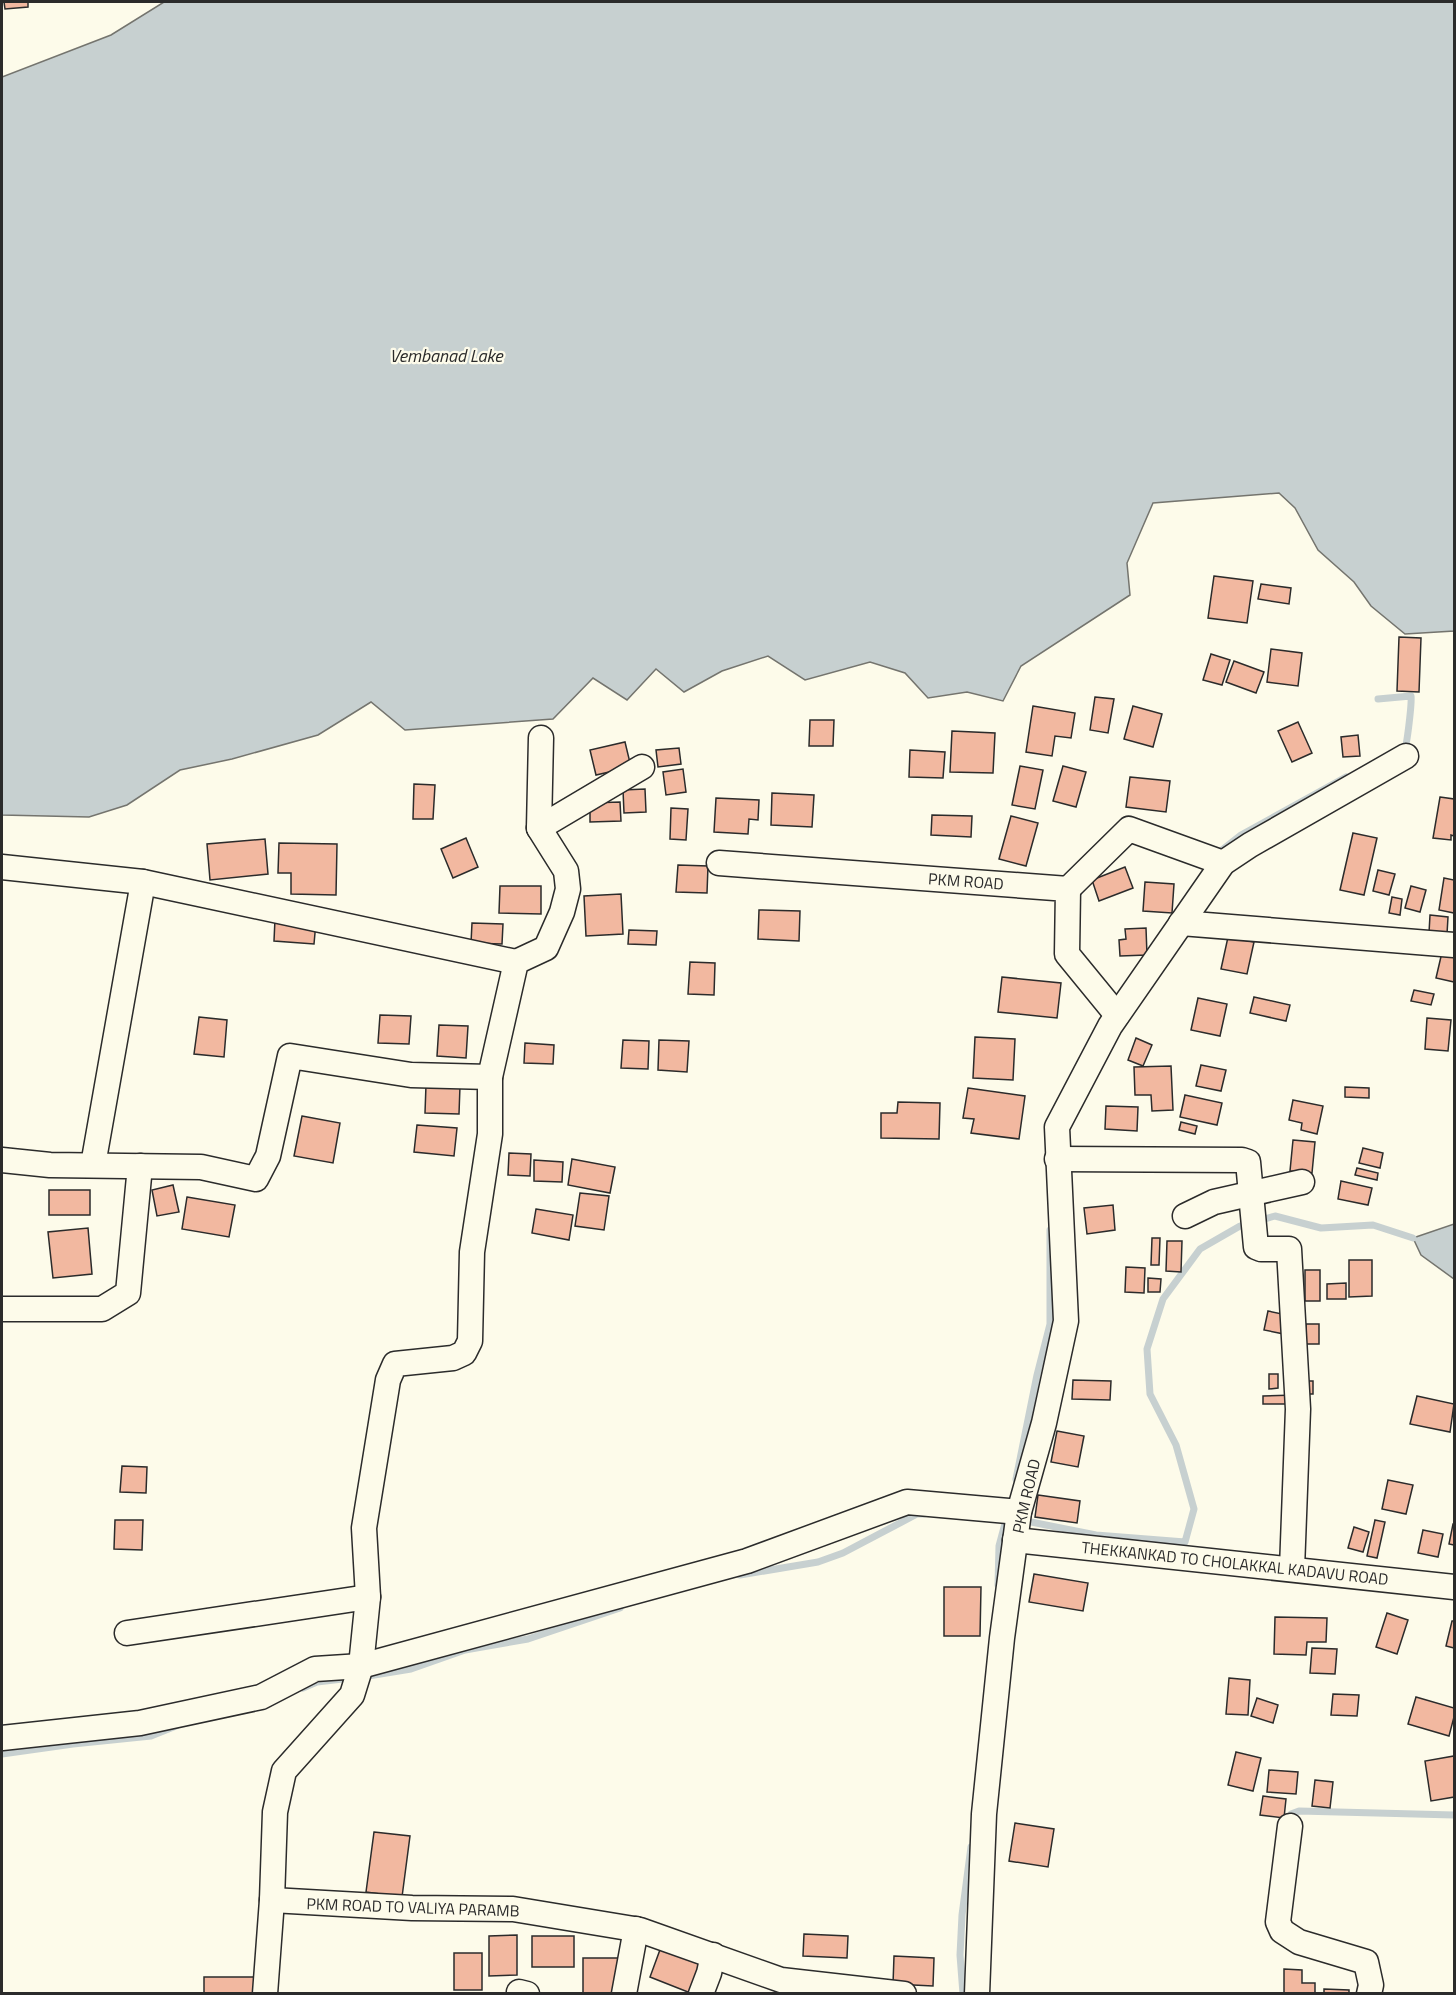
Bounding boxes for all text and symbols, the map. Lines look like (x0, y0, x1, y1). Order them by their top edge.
water label: Vembanad Lake (389, 342, 504, 369)
street label: PKM ROAD (927, 866, 1005, 896)
street label: PKM ROAD (1006, 1456, 1046, 1536)
street label: THEKKANKAD TO CHOLAKKAL KADAVU ROAD (1080, 1535, 1390, 1591)
street label: PKM ROAD TO VALIYA PARAMB (306, 1891, 520, 1923)

